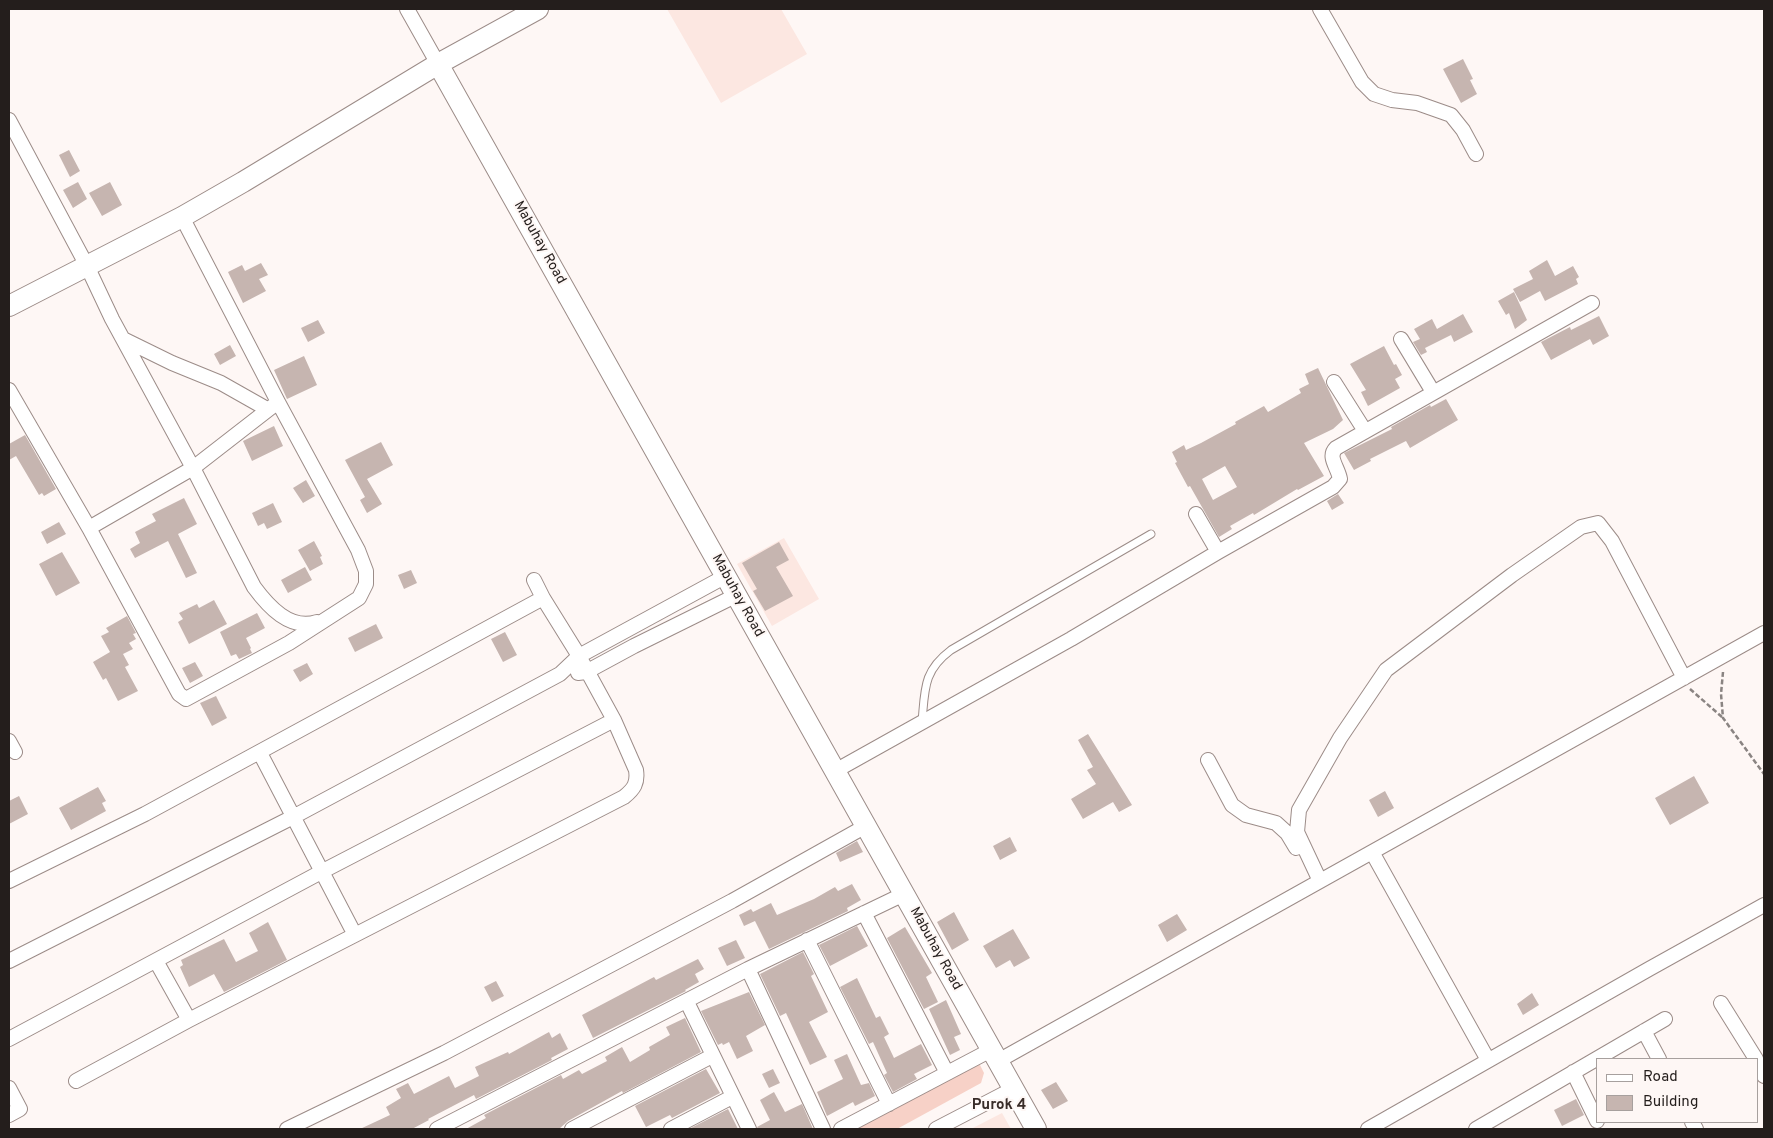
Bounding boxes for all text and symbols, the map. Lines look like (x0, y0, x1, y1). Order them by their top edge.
street label: Mabuhay Road (509, 199, 569, 287)
street label: Mabuhay Road (707, 552, 767, 640)
street label: Mabuhay Road (905, 905, 965, 993)
legend (1596, 1058, 1758, 1123)
text: Road (1643, 1068, 1678, 1087)
text: Building (1643, 1093, 1698, 1112)
district label: Purok 4 (972, 1097, 1026, 1115)

